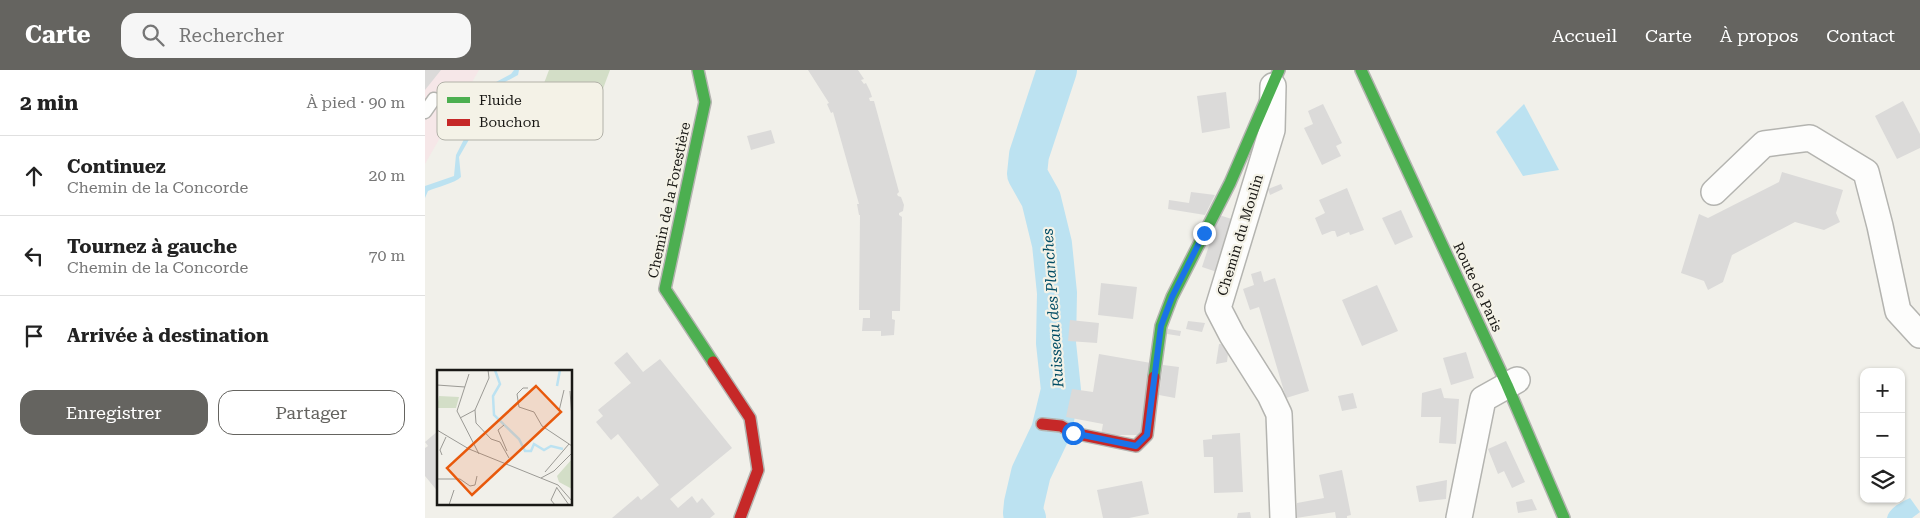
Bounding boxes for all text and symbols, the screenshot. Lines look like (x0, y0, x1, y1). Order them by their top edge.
search box (121, 13, 471, 58)
text: Carte (25, 21, 91, 49)
icon: search (139, 21, 167, 49)
text: Rechercher (179, 24, 284, 47)
text: Accueil (1552, 25, 1617, 46)
text: Carte (1645, 25, 1692, 46)
text: À propos (1720, 25, 1798, 46)
text: Contact (1826, 25, 1895, 46)
legend (437, 82, 603, 140)
text: 2 min (20, 91, 78, 115)
text: Fluide (479, 92, 522, 108)
text: À pied · 90 m (306, 93, 405, 112)
text: Bouchon (479, 114, 540, 130)
street label: Chemin de la Forestière (645, 120, 693, 280)
text: Continuez (67, 155, 166, 178)
icon: ahead (20, 162, 48, 190)
text: 20 m (368, 166, 405, 185)
street label: Chemin du Moulin (1214, 172, 1266, 298)
text: Chemin de la Concorde (67, 178, 248, 197)
route end (1193, 222, 1216, 245)
water label: Ruisseau des Planches (1038, 228, 1068, 389)
text: Tournez à gauche (67, 235, 237, 258)
street label: Route de Paris (1450, 240, 1506, 334)
icon: left (20, 242, 48, 270)
text: 70 m (368, 246, 405, 265)
text: Chemin de la Concorde (67, 258, 248, 277)
icon: arrive (20, 322, 48, 350)
text: Arrivée à destination (67, 324, 269, 347)
map controls (1860, 368, 1905, 503)
button: + (1860, 368, 1905, 413)
inset map (437, 370, 573, 506)
button: Enregistrer (20, 390, 208, 435)
button: Partager (218, 390, 405, 435)
button: − (1860, 413, 1905, 458)
route start (1062, 422, 1085, 445)
button: layers (1860, 458, 1905, 503)

